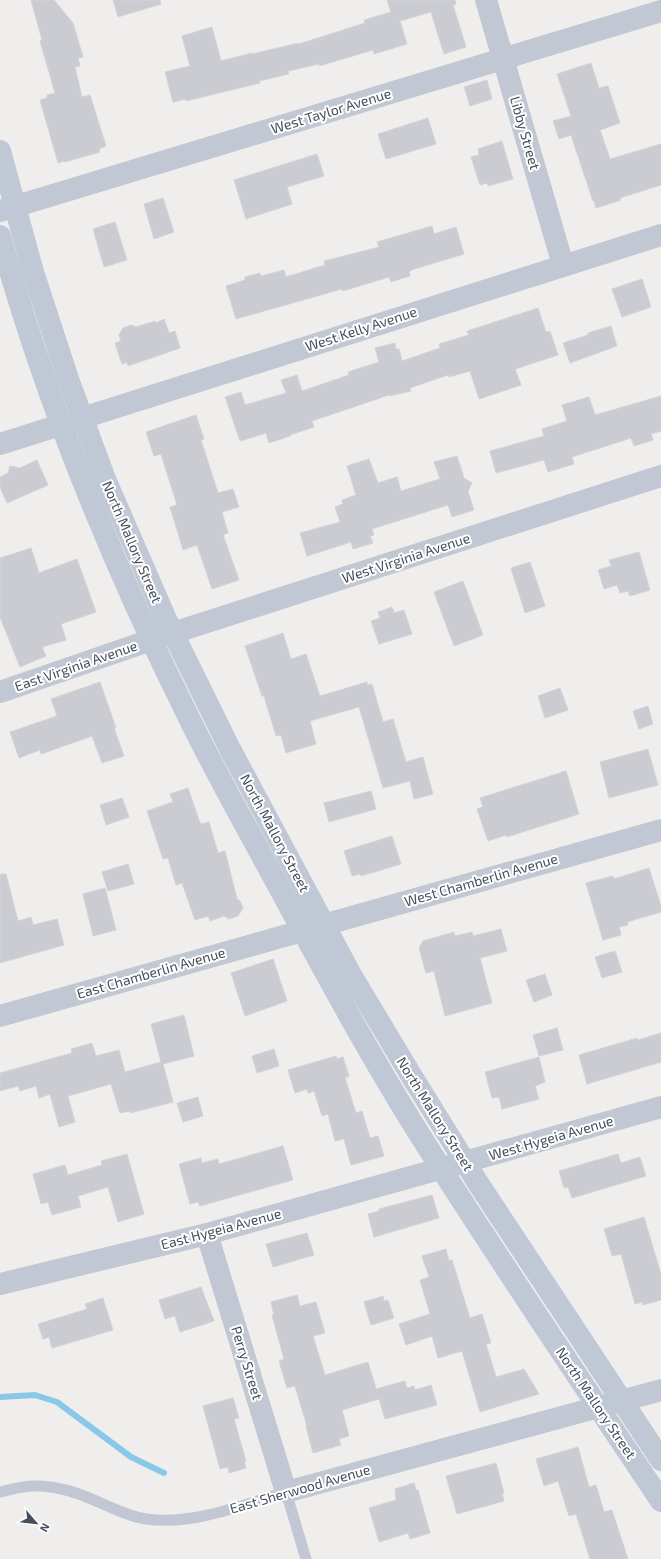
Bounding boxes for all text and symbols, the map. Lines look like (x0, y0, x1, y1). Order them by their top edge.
street label: West Taylor Avenue (269, 84, 393, 137)
street label: Libby Street (507, 94, 544, 172)
street label: West Kelly Avenue (303, 302, 419, 355)
street label: North Mallory Street (99, 478, 166, 605)
street label: West Virginia Avenue (340, 529, 472, 586)
street label: East Virginia Avenue (12, 637, 139, 694)
street label: North Mallory Street (237, 771, 314, 895)
street label: West Chamberlin Avenue (402, 849, 560, 910)
street label: East Chamberlin Avenue (75, 943, 227, 1002)
street label: North Mallory Street (394, 1054, 477, 1174)
street label: West Hygeia Avenue (487, 1112, 615, 1163)
street label: East Hygeia Avenue (159, 1204, 283, 1253)
street label: Perry Street (228, 1324, 267, 1402)
street label: North Mallory Street (553, 1344, 640, 1462)
street label: East Sherwood Avenue (228, 1460, 372, 1517)
north arrow (16, 1503, 56, 1543)
text: N (38, 1521, 53, 1535)

